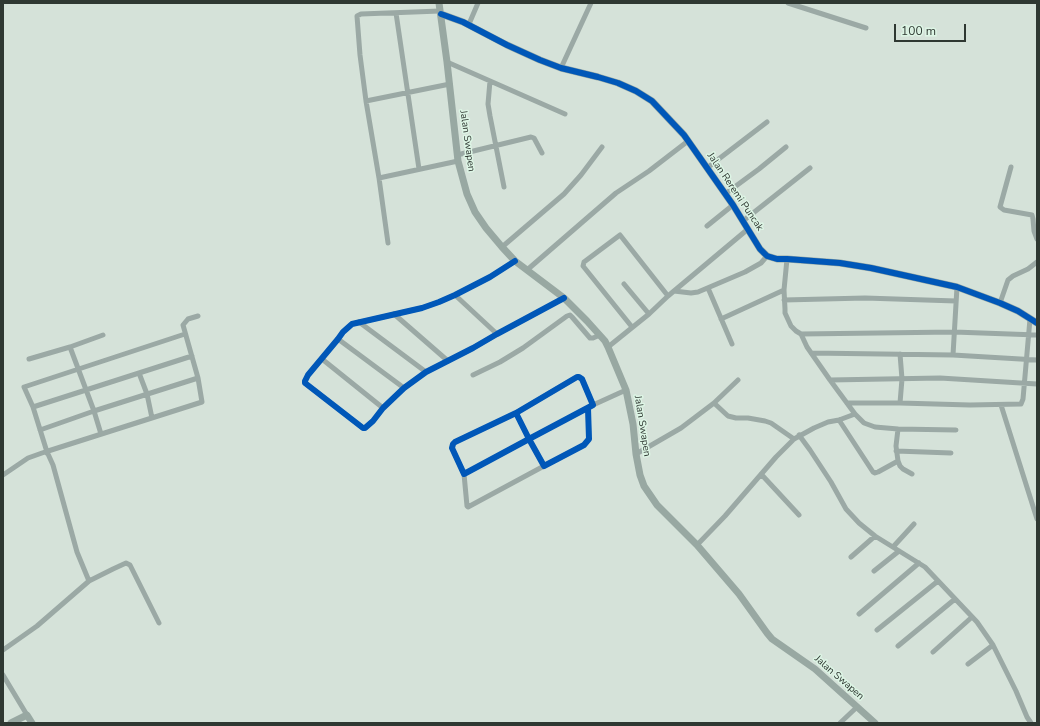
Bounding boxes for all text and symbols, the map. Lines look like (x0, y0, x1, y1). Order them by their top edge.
scale bar (896, 16, 968, 42)
text: 100 m (901, 23, 936, 39)
street label: Jalan Swapen (457, 110, 477, 172)
street label: Jalan Reremi Puncak (704, 151, 766, 233)
street label: Jalan Swapen (631, 395, 653, 457)
street label: Jalan Swapen (812, 653, 866, 703)

